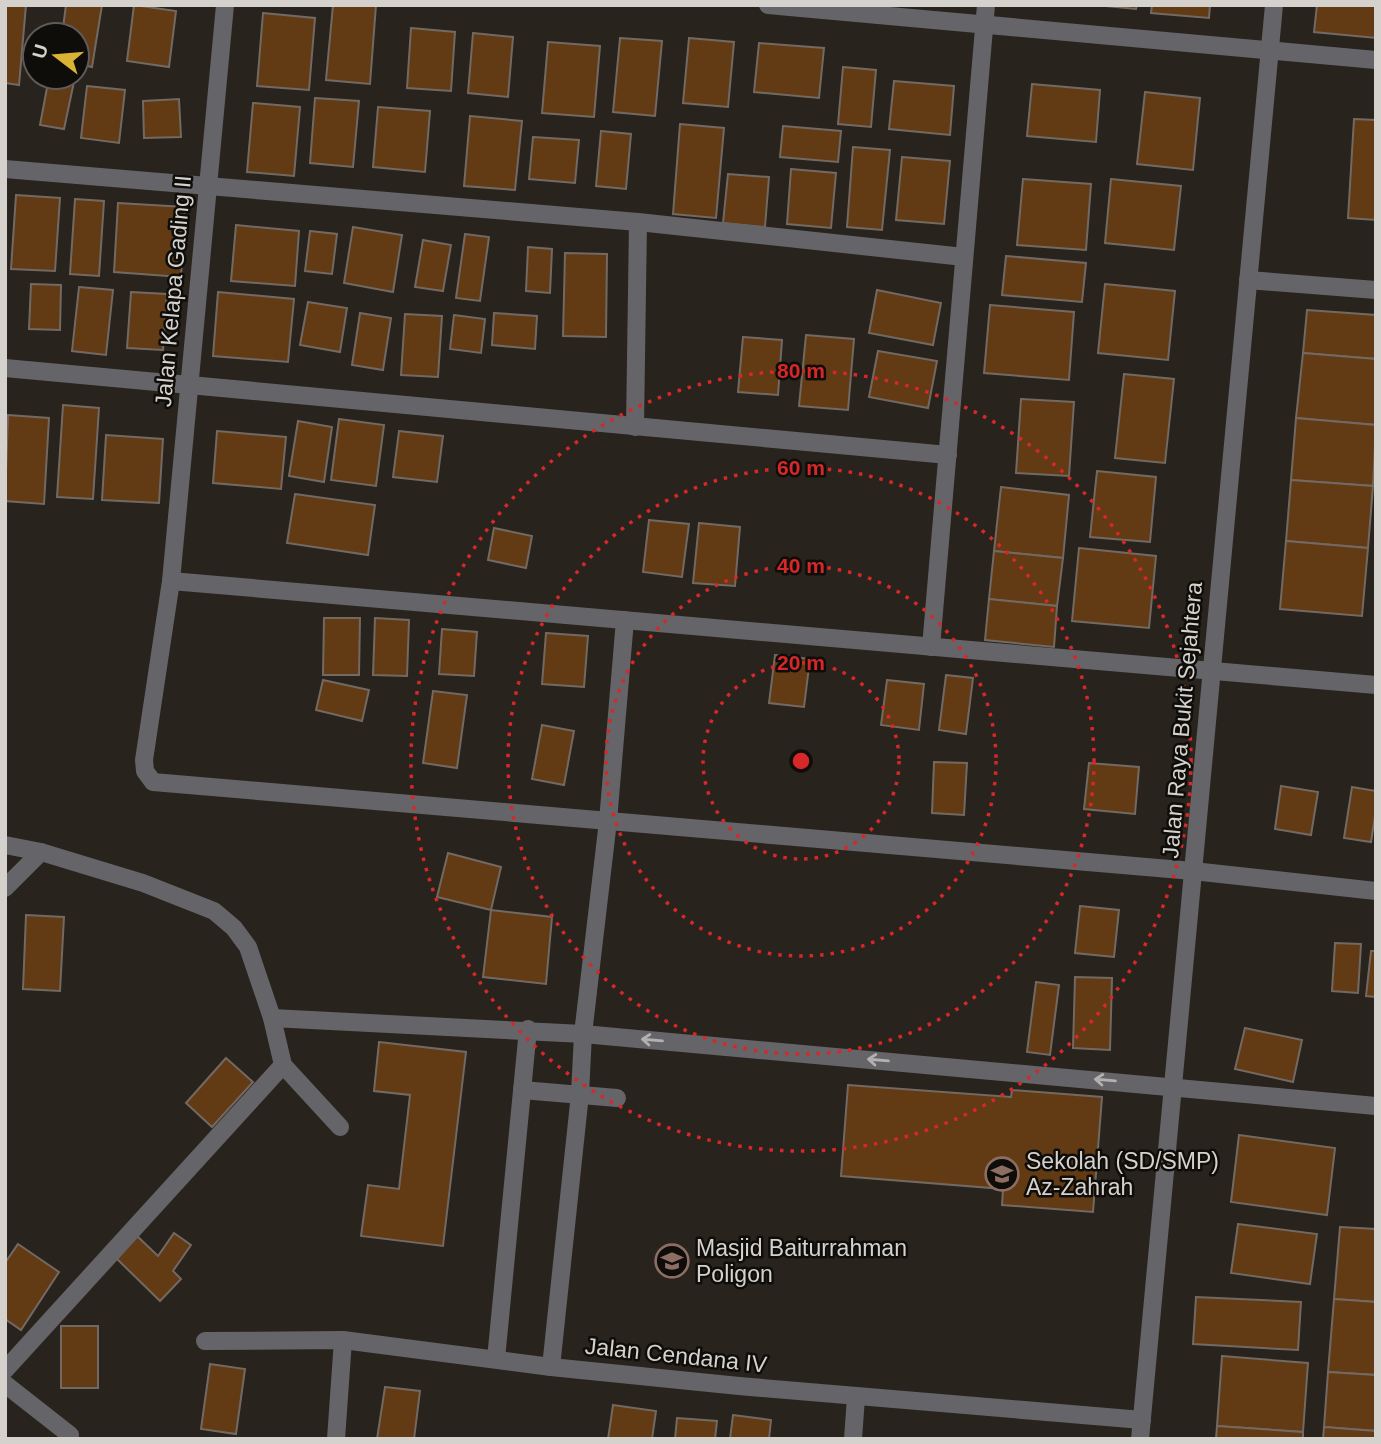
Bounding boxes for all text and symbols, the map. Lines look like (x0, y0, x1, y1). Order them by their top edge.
north arrow (21, 21, 91, 91)
text: U (28, 42, 52, 61)
street label: Jalan Kelapa Gading II (150, 174, 196, 408)
text: 80 m (777, 359, 825, 382)
text: 60 m (777, 456, 825, 479)
text: 40 m (777, 554, 825, 577)
street label: Jalan Raya Bukit Sejahtera (1157, 580, 1207, 859)
text: 20 m (777, 651, 825, 674)
centre of rings (789, 749, 813, 773)
one-way arrow (641, 1033, 663, 1046)
one-way arrow (867, 1053, 890, 1066)
one-way arrow (1094, 1073, 1117, 1086)
place label: Sekolah (SD/SMP) Az-Zahrah (1026, 1148, 1219, 1200)
school or university icon: Sekolah (SD/SMP) Az-Zahrah (983, 1155, 1021, 1193)
place label: Masjid Baiturrahman Poligon (696, 1235, 907, 1287)
school or university icon: Masjid Baiturrahman Poligon (653, 1242, 691, 1280)
street label: Jalan Cendana IV (584, 1333, 769, 1378)

